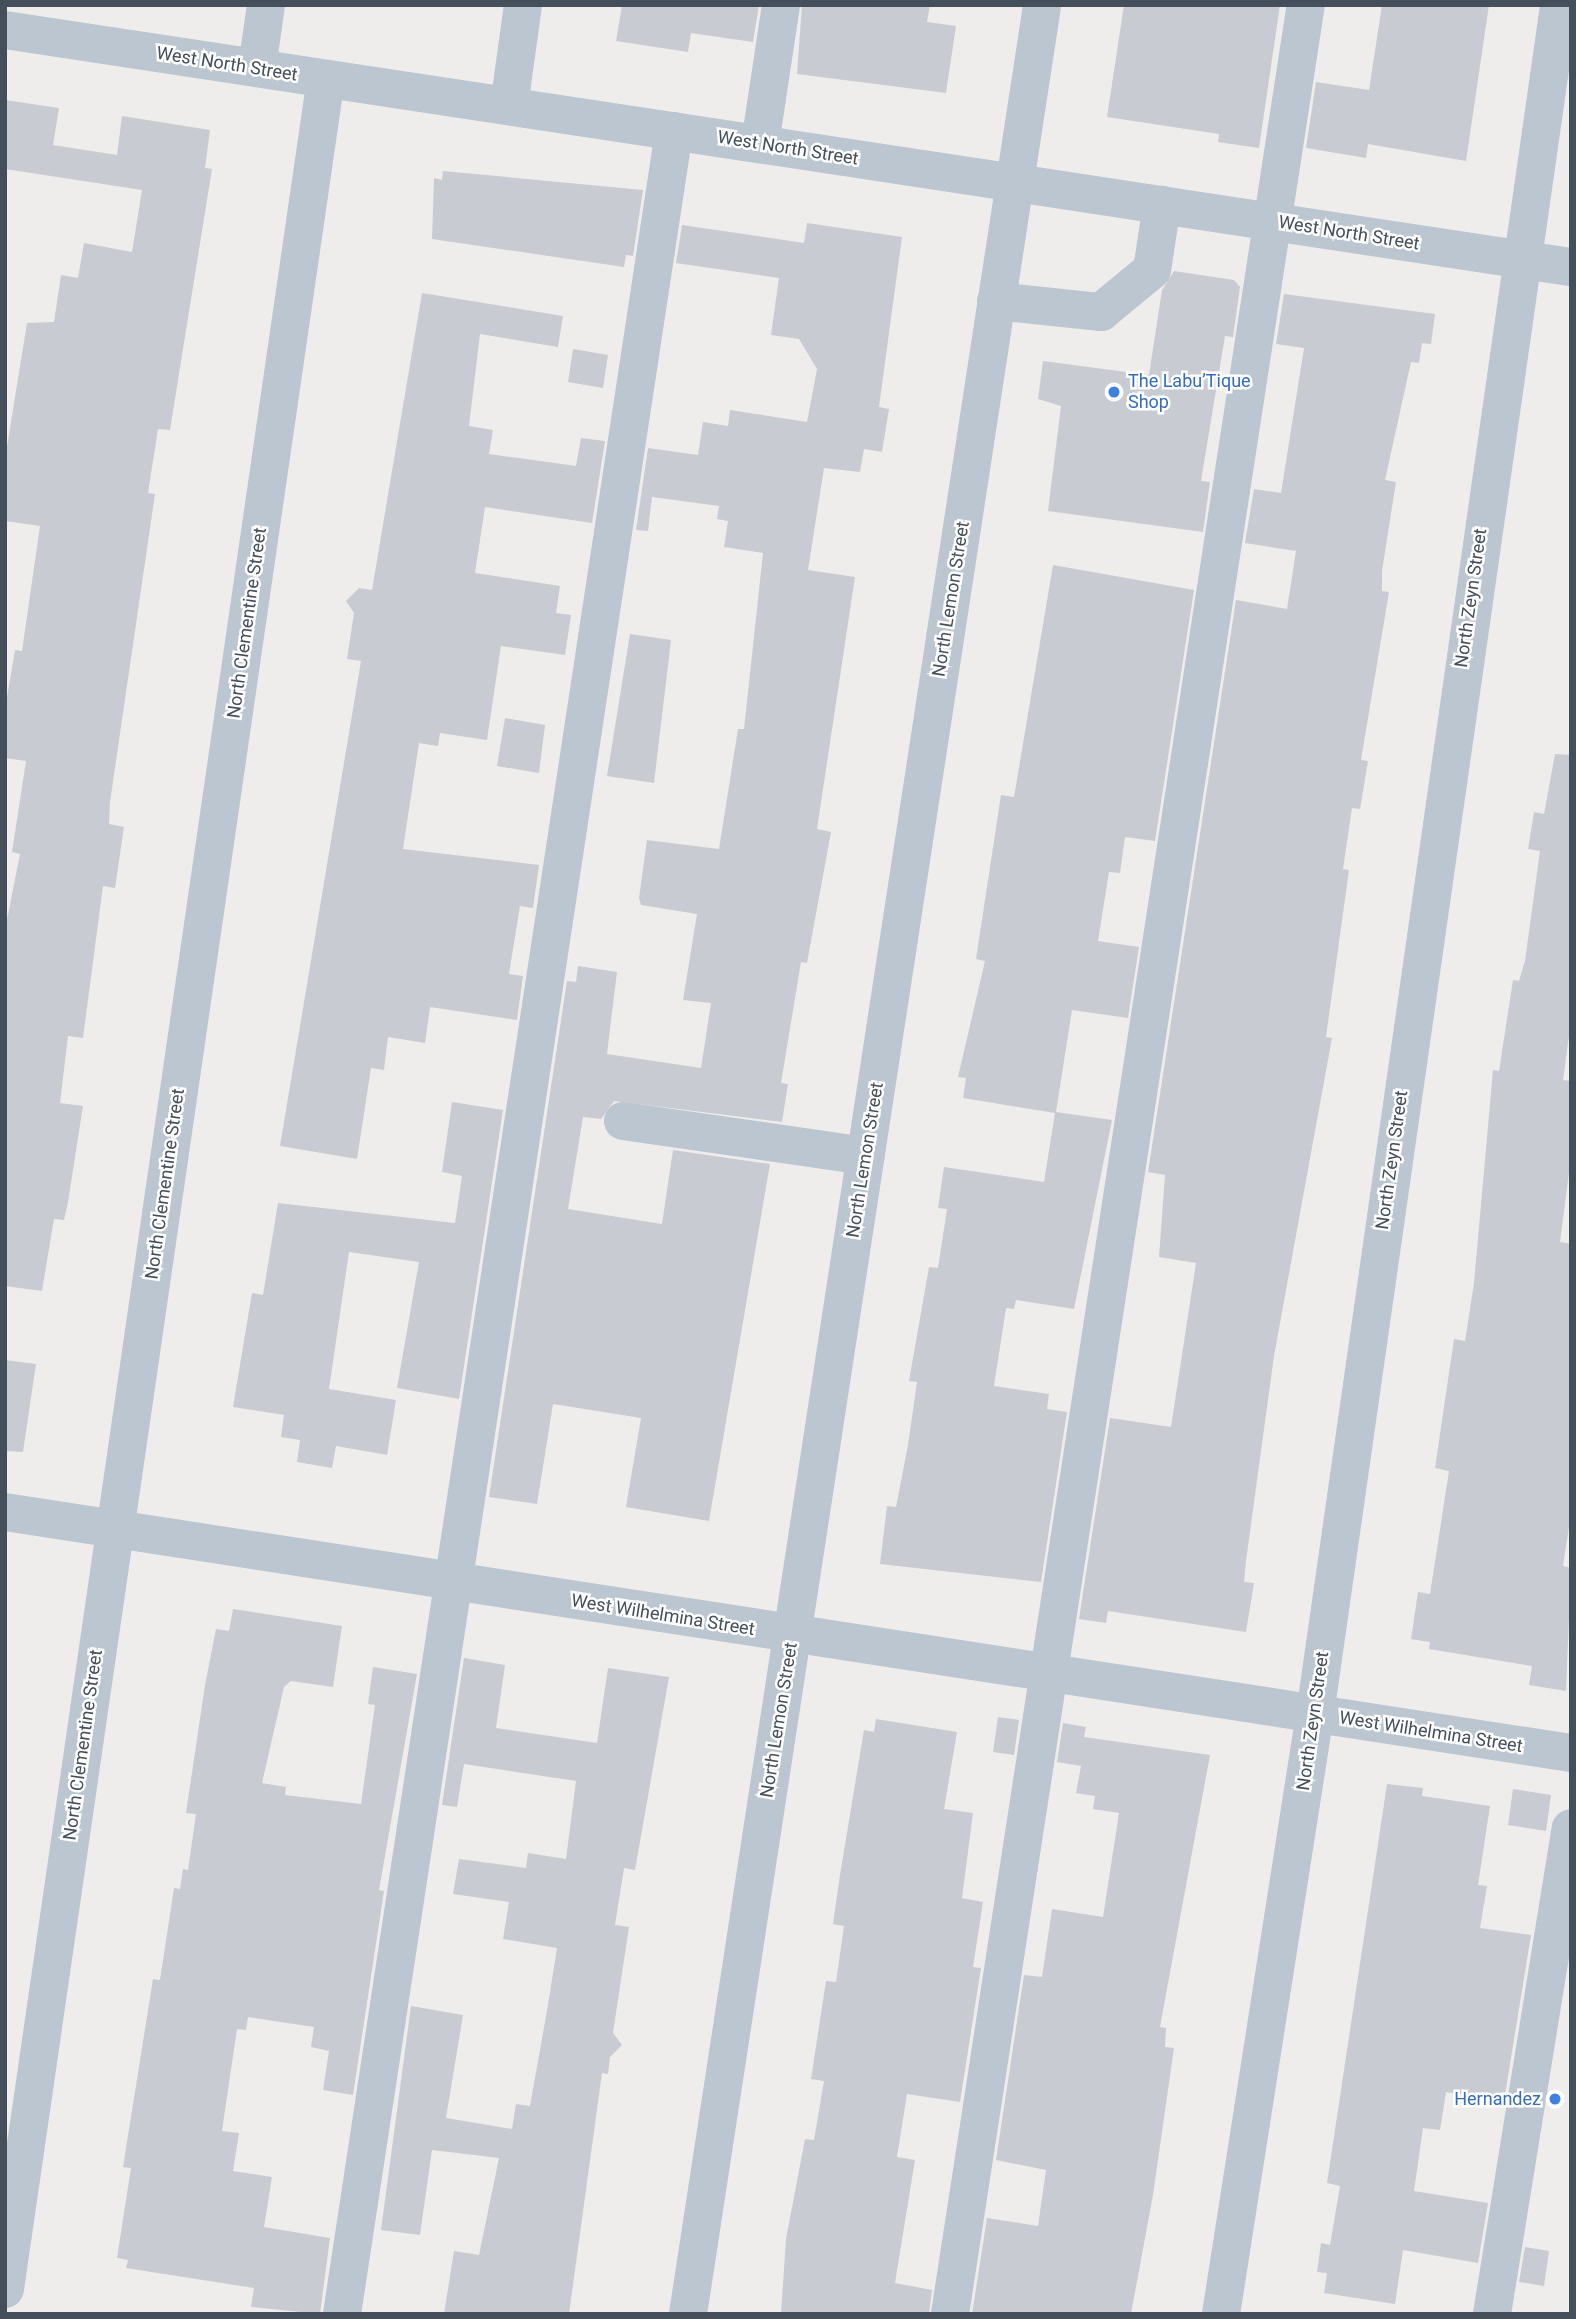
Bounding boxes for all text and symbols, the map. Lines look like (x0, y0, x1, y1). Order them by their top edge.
street label: West North Street (155, 42, 299, 86)
street label: West North Street (716, 126, 860, 170)
street label: West North Street (1277, 211, 1421, 255)
place label: The Labu’Tique Shop (1128, 371, 1251, 414)
marker: The Labu’Tique Shop (1106, 384, 1122, 400)
street label: North Lemon Street (928, 520, 974, 678)
street label: North Clementine Street (223, 526, 271, 720)
street label: North Zeyn Street (1451, 527, 1491, 669)
street label: North Lemon Street (842, 1081, 888, 1239)
street label: North Clementine Street (141, 1087, 189, 1281)
street label: North Zeyn Street (1372, 1089, 1412, 1231)
street label: West Wilhelmina Street (570, 1590, 756, 1640)
street label: North Lemon Street (756, 1641, 802, 1799)
street label: North Clementine Street (59, 1648, 107, 1842)
street label: North Zeyn Street (1293, 1650, 1333, 1792)
street label: West Wilhelmina Street (1338, 1707, 1524, 1757)
place label: Hernandez (1454, 2088, 1541, 2110)
marker: Hernandez (1547, 2091, 1563, 2107)

